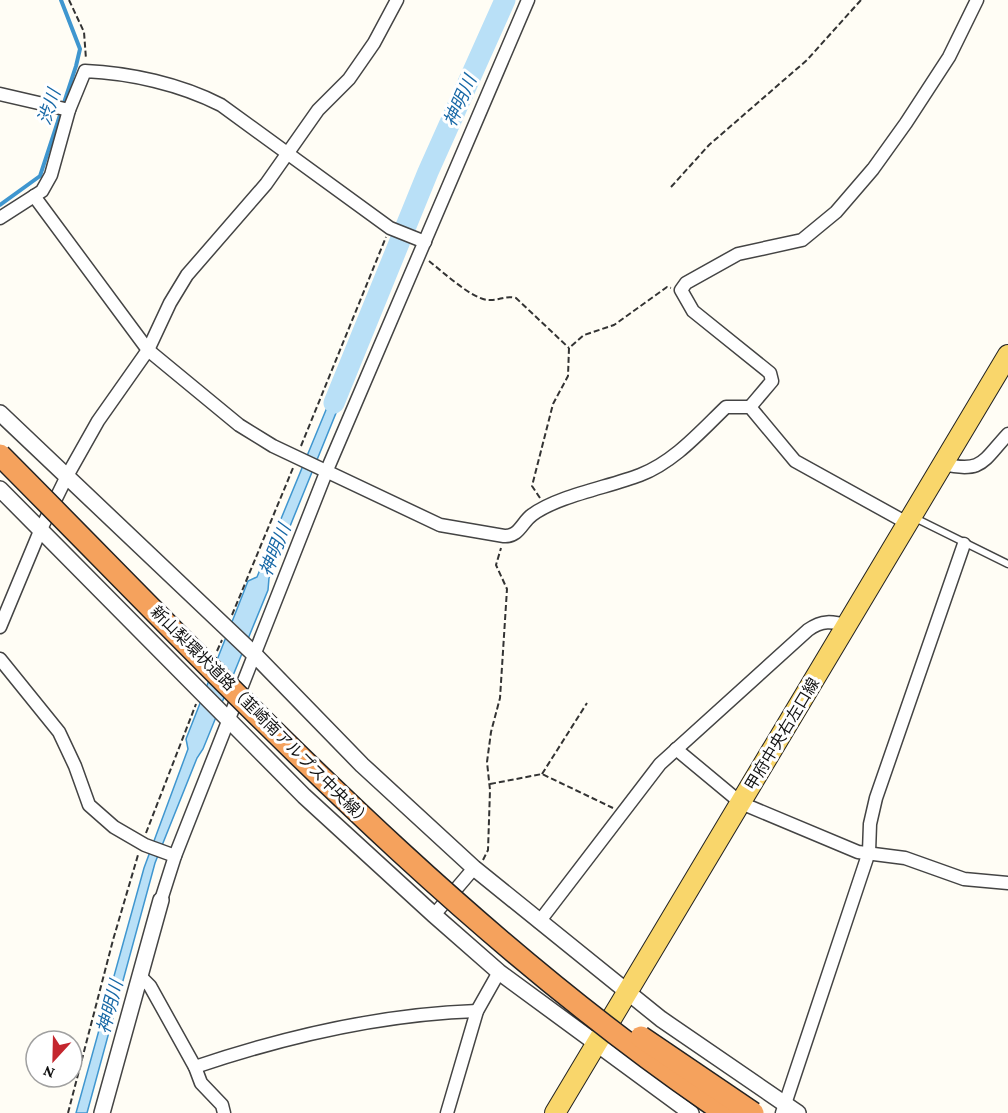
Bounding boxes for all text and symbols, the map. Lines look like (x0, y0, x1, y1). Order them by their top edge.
water label: 神明川 (440, 70, 481, 130)
water label: 渋川 (34, 85, 65, 127)
water label: 神明川 (256, 519, 295, 579)
street label: 新山梨環状道路（韮崎南アルプス中央線） (148, 603, 374, 829)
street label: 甲府中央右左口線 (742, 675, 822, 793)
water label: 神明川 (93, 976, 127, 1036)
north arrow (24, 1029, 84, 1089)
text: N (40, 1062, 57, 1082)

